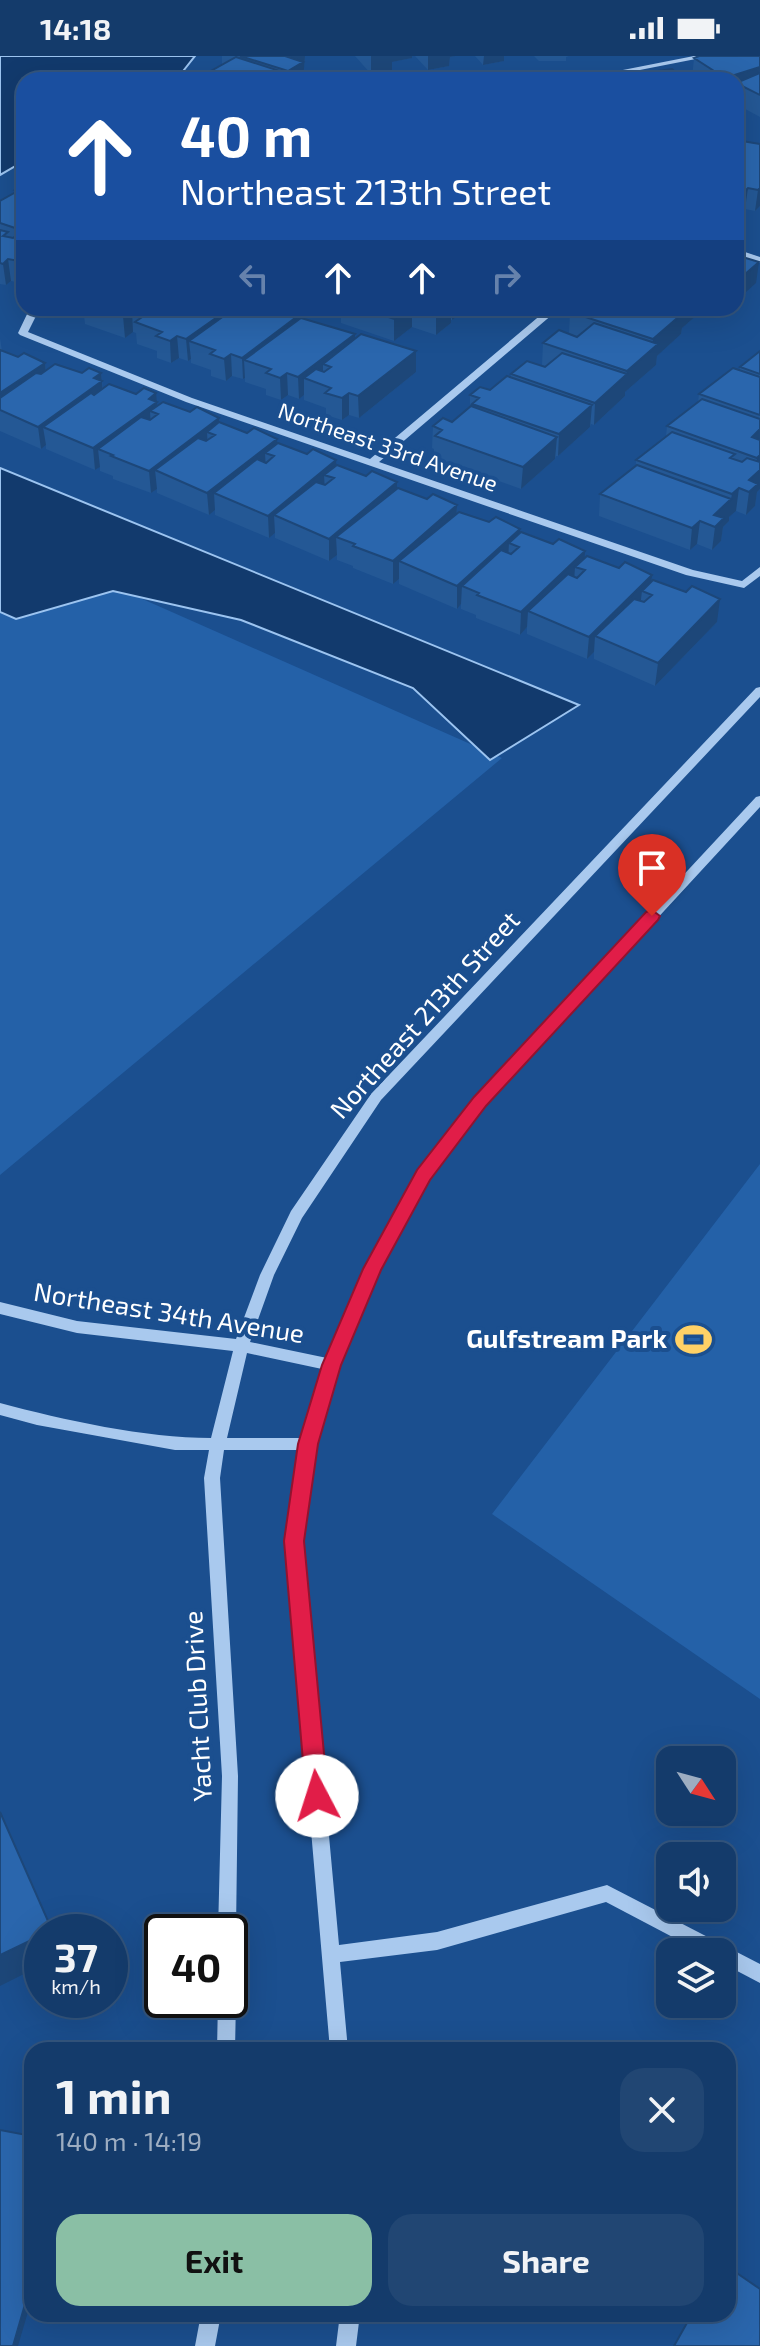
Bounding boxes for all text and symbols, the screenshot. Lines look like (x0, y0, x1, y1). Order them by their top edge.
text: 14:18 (40, 10, 111, 46)
text: 40 m (180, 101, 312, 168)
icon: ahead (48, 104, 152, 208)
text: Northeast 213th Street (180, 169, 551, 212)
icon: left (232, 256, 276, 300)
icon: ahead (316, 256, 360, 300)
icon: ahead (400, 256, 444, 300)
icon: right (484, 256, 528, 300)
street label: Northeast 33rd Avenue (275, 396, 501, 496)
pin (618, 834, 686, 916)
icon: arrive (630, 846, 674, 890)
street label: Northeast 213th Street (323, 904, 525, 1124)
street label: Northeast 34th Avenue (32, 1275, 307, 1348)
sports icon: Gulfstream Park (674, 1320, 712, 1358)
place label: Gulfstream Park (466, 1322, 667, 1353)
street label: Yacht Club Drive (176, 1610, 217, 1802)
north arrow (656, 1746, 736, 1826)
map controls (656, 1746, 736, 2018)
position arrow (275, 1754, 359, 1838)
button: sound (656, 1842, 736, 1922)
speed limit sign: 40 (144, 1914, 248, 2018)
text: 37 (54, 1932, 98, 1980)
button: layers (656, 1938, 736, 2018)
text: km/h (51, 1974, 101, 1998)
text: 1 min (56, 2066, 172, 2124)
button: close (620, 2068, 704, 2152)
text: 140 m · 14:19 (56, 2125, 202, 2156)
button: Exit (56, 2214, 372, 2306)
button: Share (388, 2214, 704, 2306)

